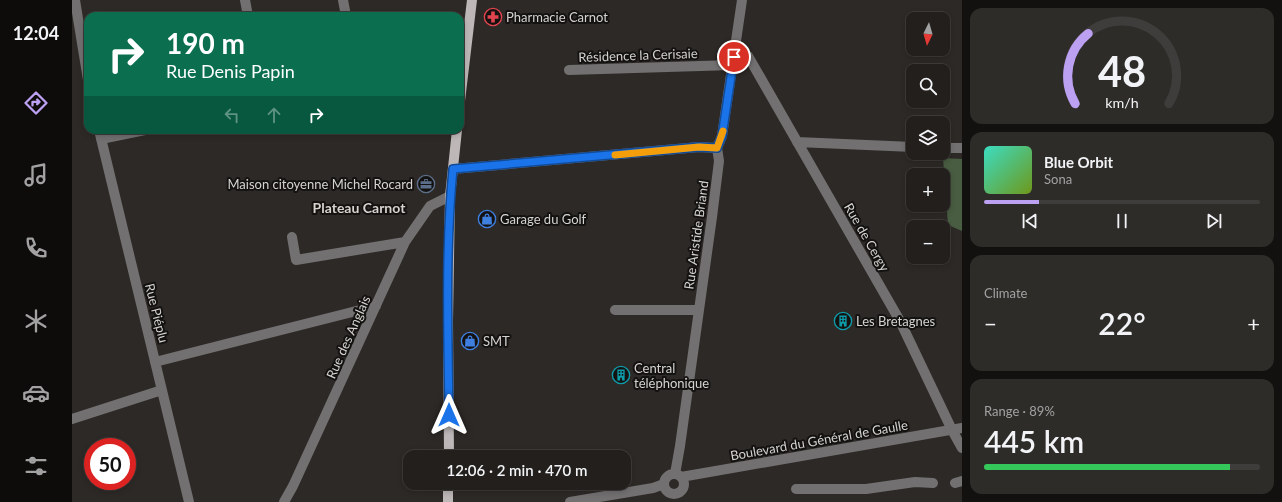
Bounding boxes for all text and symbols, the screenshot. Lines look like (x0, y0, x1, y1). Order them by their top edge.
pharmacy icon: Pharmacie Carnot (483, 7, 503, 27)
place label: Pharmacie Carnot (506, 9, 608, 25)
north arrow (906, 12, 950, 56)
map controls (906, 12, 950, 264)
text: 12:04 (13, 22, 59, 44)
text: 190 m (166, 26, 245, 60)
icon: right (100, 28, 152, 80)
pin (717, 40, 751, 74)
street label: Résidence la Cerisaie (578, 45, 698, 65)
icon: arrive (723, 46, 745, 68)
text: 48 (1098, 46, 1146, 96)
text: Rue Denis Papin (166, 60, 295, 82)
button: search (906, 64, 950, 108)
icon: directions (22, 89, 50, 117)
text: km/h (1105, 93, 1139, 110)
icon: left (221, 104, 243, 126)
icon: ahead (263, 104, 285, 126)
icon: right (305, 104, 327, 126)
button: layers (906, 116, 950, 160)
text: Blue Orbit (1044, 153, 1113, 171)
icon: music (22, 161, 50, 189)
button: + (906, 168, 950, 212)
text: Sona (1044, 171, 1072, 187)
office icon: Maison citoyenne Michel Rocard (416, 174, 436, 194)
place label: Maison citoyenne Michel Rocard (227, 176, 413, 192)
street label: Rue Aristide Briand (680, 180, 712, 290)
district label: Plateau Carnot (313, 199, 406, 216)
street label: Rue de Cergy (841, 200, 893, 274)
shop icon: Garage du Golf (477, 209, 497, 229)
icon: previous (1019, 210, 1041, 232)
icon: pause (1111, 210, 1133, 232)
icon: next (1203, 210, 1225, 232)
place label: Garage du Golf (500, 211, 587, 227)
button: − (906, 220, 950, 264)
icon: phone (22, 234, 50, 262)
street label: Rue Piéplu (142, 282, 172, 344)
text: Climate (984, 285, 1027, 301)
street label: Rue des Anglais (323, 293, 374, 381)
text: 22° (1098, 305, 1146, 341)
icon: climate (22, 307, 50, 335)
text: − (984, 310, 997, 337)
text: + (1247, 310, 1260, 337)
building icon: Les Bretagnes (833, 311, 853, 331)
place label: Les Bretagnes (856, 313, 936, 329)
shop icon: SMT (460, 331, 480, 351)
place label: SMT (483, 333, 510, 349)
place label: Central téléphonique (634, 360, 709, 391)
building icon: Central téléphonique (611, 365, 631, 385)
icon: car (22, 379, 50, 407)
position arrow (428, 394, 470, 436)
text: Range · 89% (984, 403, 1055, 419)
street label: Boulevard du Général de Gaulle (729, 416, 909, 464)
text: 445 km (984, 423, 1084, 459)
speed limit sign: 50 (84, 438, 136, 490)
icon: filters (22, 452, 50, 480)
text: 12:06 · 2 min · 470 m (447, 461, 587, 479)

